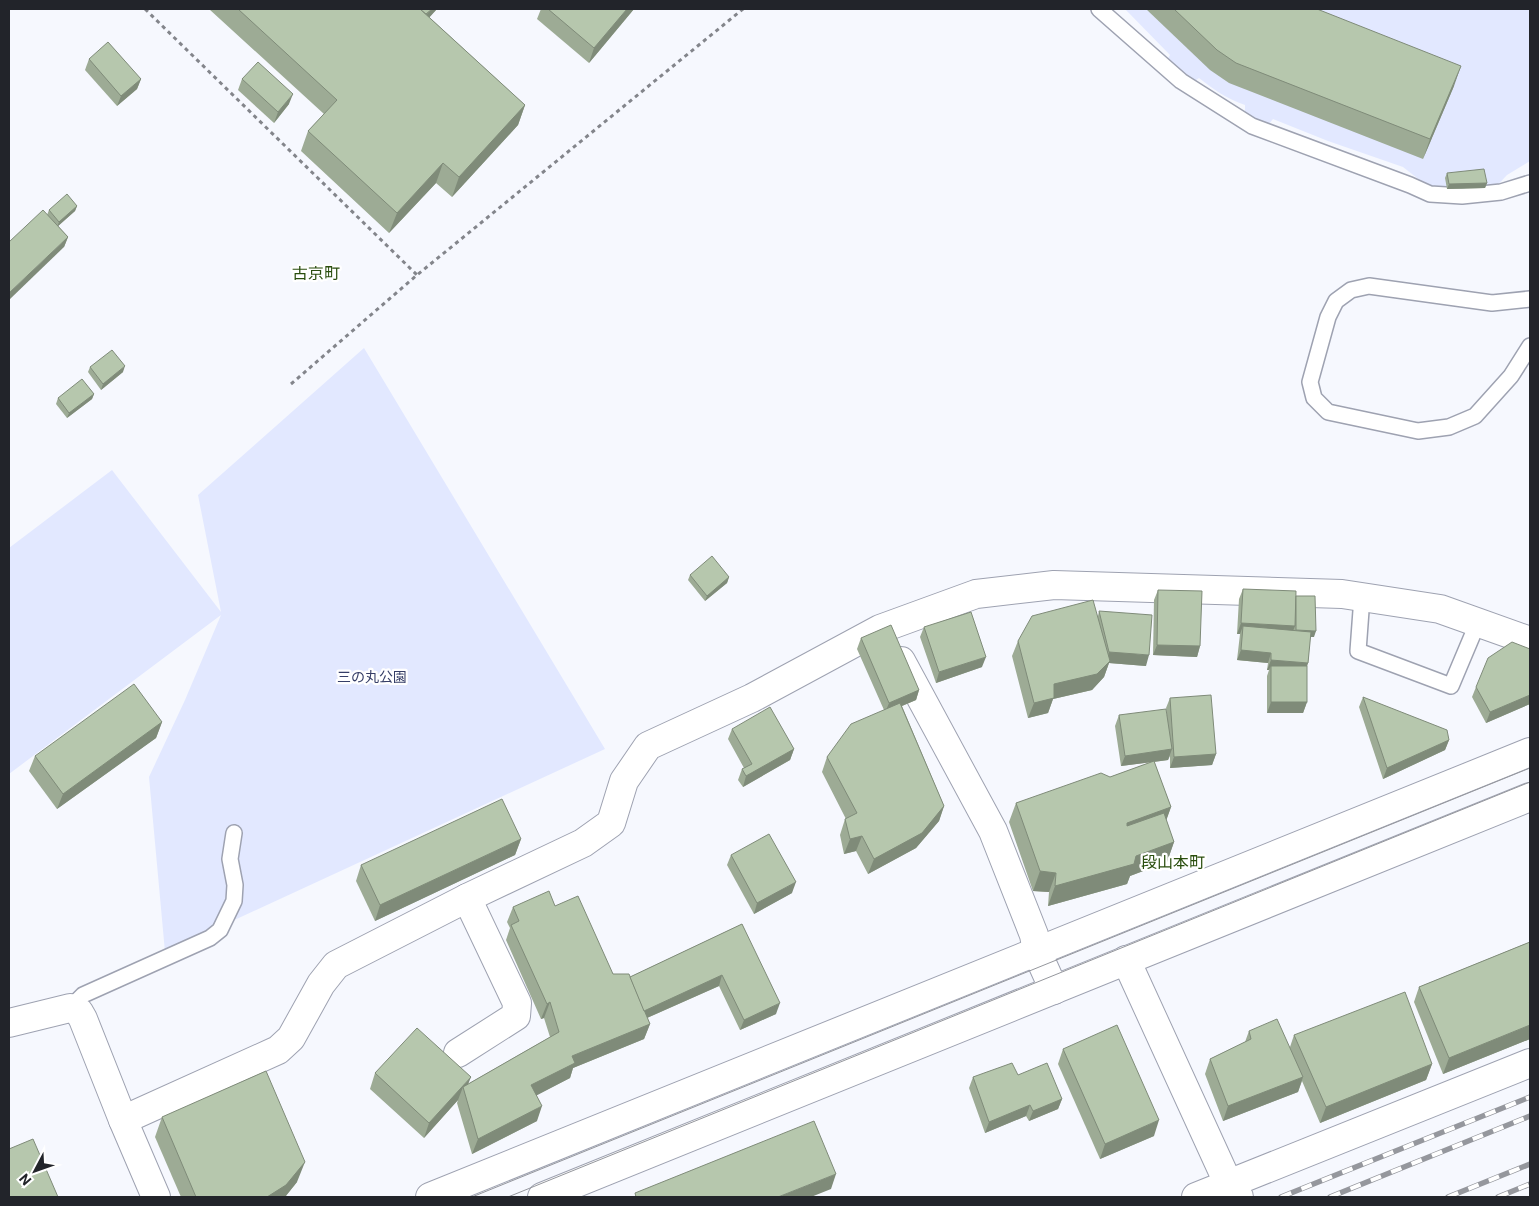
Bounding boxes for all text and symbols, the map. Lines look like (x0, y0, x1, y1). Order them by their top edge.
district label: 古京町 (292, 264, 340, 283)
park label: 三の丸公園 (337, 669, 407, 685)
district label: 段山本町 (1141, 853, 1205, 872)
north arrow (10, 1146, 60, 1196)
text: N (16, 1171, 34, 1189)

